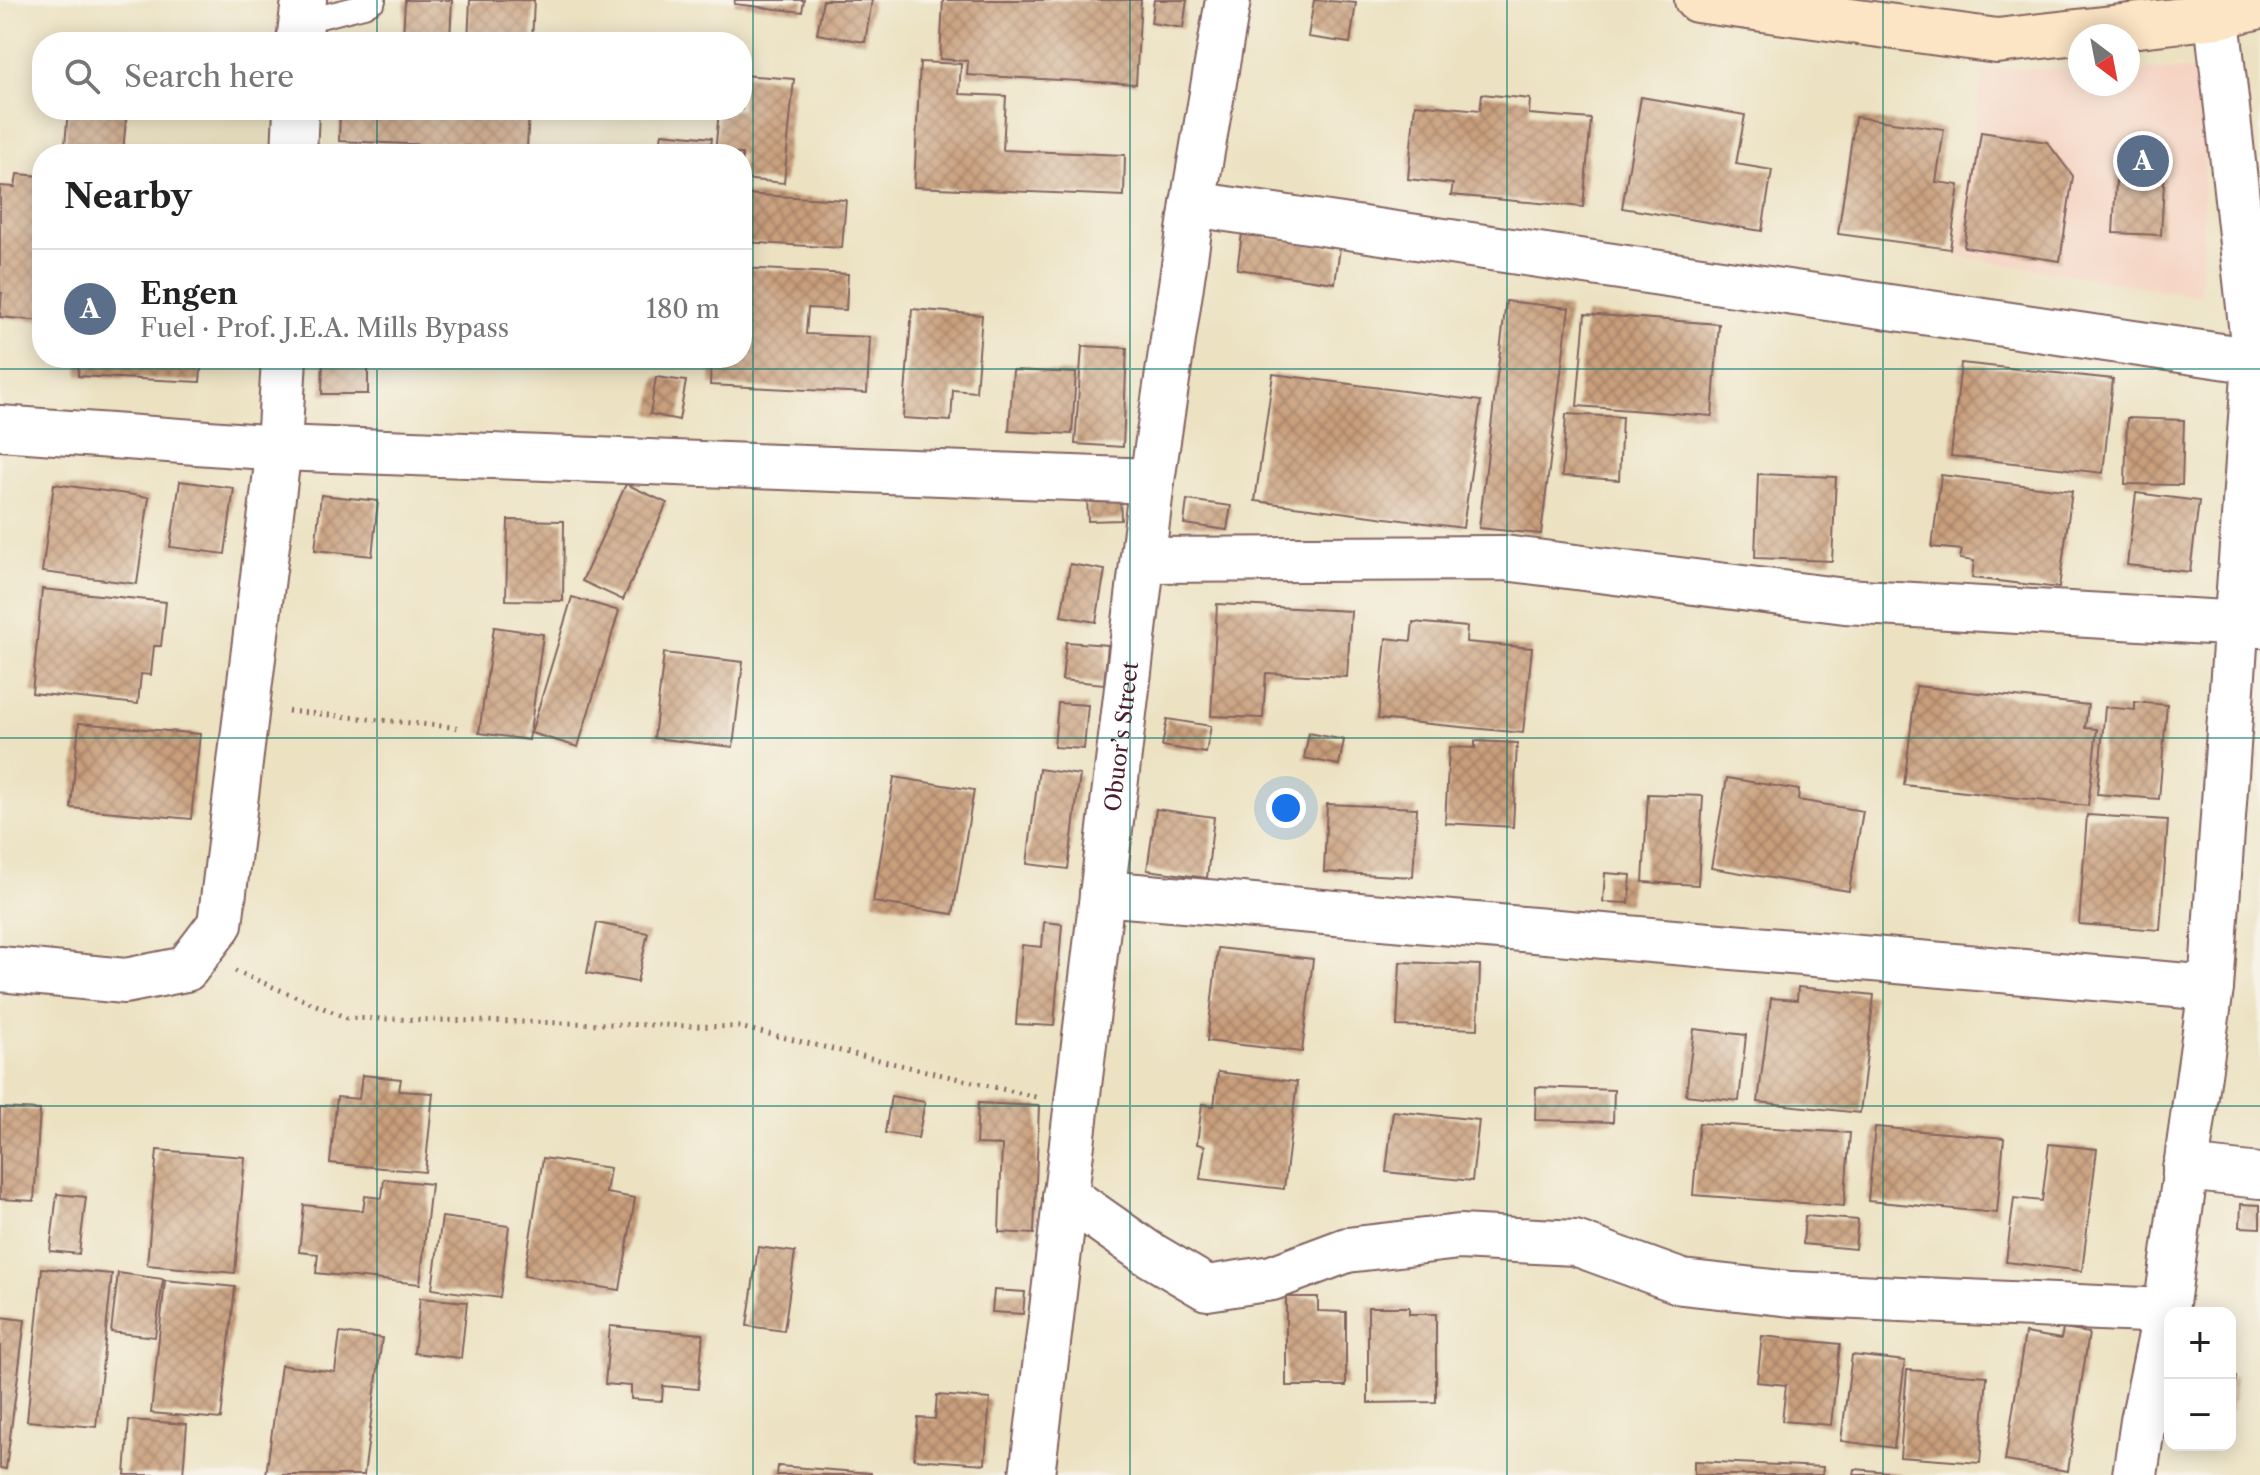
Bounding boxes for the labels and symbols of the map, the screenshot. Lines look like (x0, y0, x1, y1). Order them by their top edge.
north arrow (2068, 24, 2140, 96)
pin: A (2117, 131, 2169, 191)
street label: Obuor’s Street (1099, 660, 1144, 813)
your location (1266, 788, 1306, 828)

